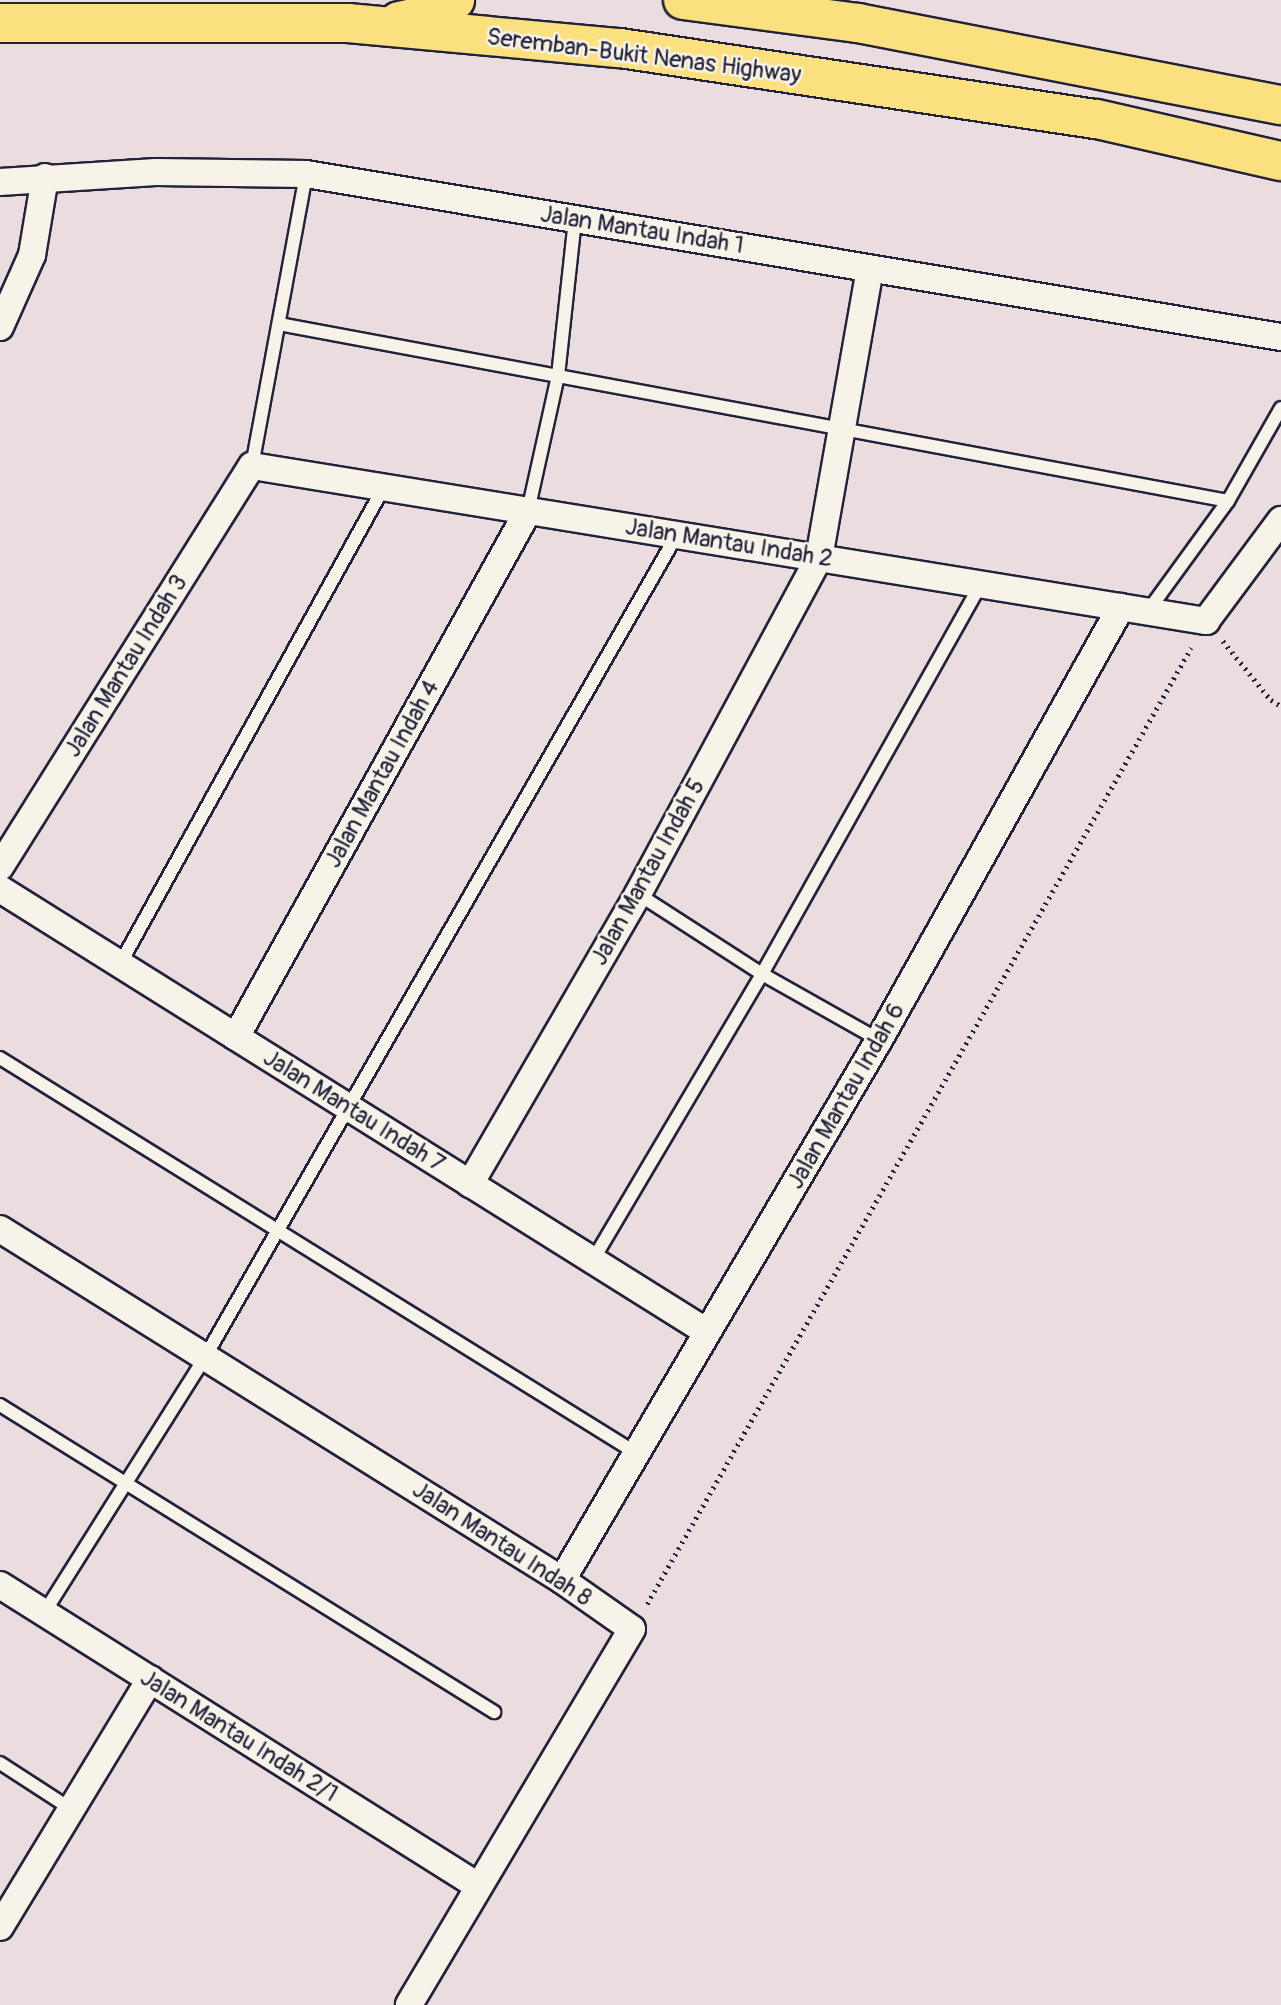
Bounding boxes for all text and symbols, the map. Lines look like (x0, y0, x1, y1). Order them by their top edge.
street label: Seremban-Bukit Nenas Highway (485, 22, 803, 90)
street label: Jalan Mantau Indah 1 (538, 200, 746, 260)
street label: Jalan Mantau Indah 2 (623, 512, 835, 574)
street label: Jalan Mantau Indah 3 (58, 570, 194, 762)
street label: Jalan Mantau Indah 4 (319, 675, 445, 873)
street label: Jalan Mantau Indah 5 (585, 774, 711, 970)
street label: Jalan Mantau Indah 6 (781, 998, 911, 1194)
street label: Jalan Mantau Indah 7 (258, 1043, 450, 1179)
street label: Jalan Mantau Indah 8 (407, 1475, 597, 1613)
street label: Jalan Mantau Indah 2/1 (135, 1664, 343, 1808)

